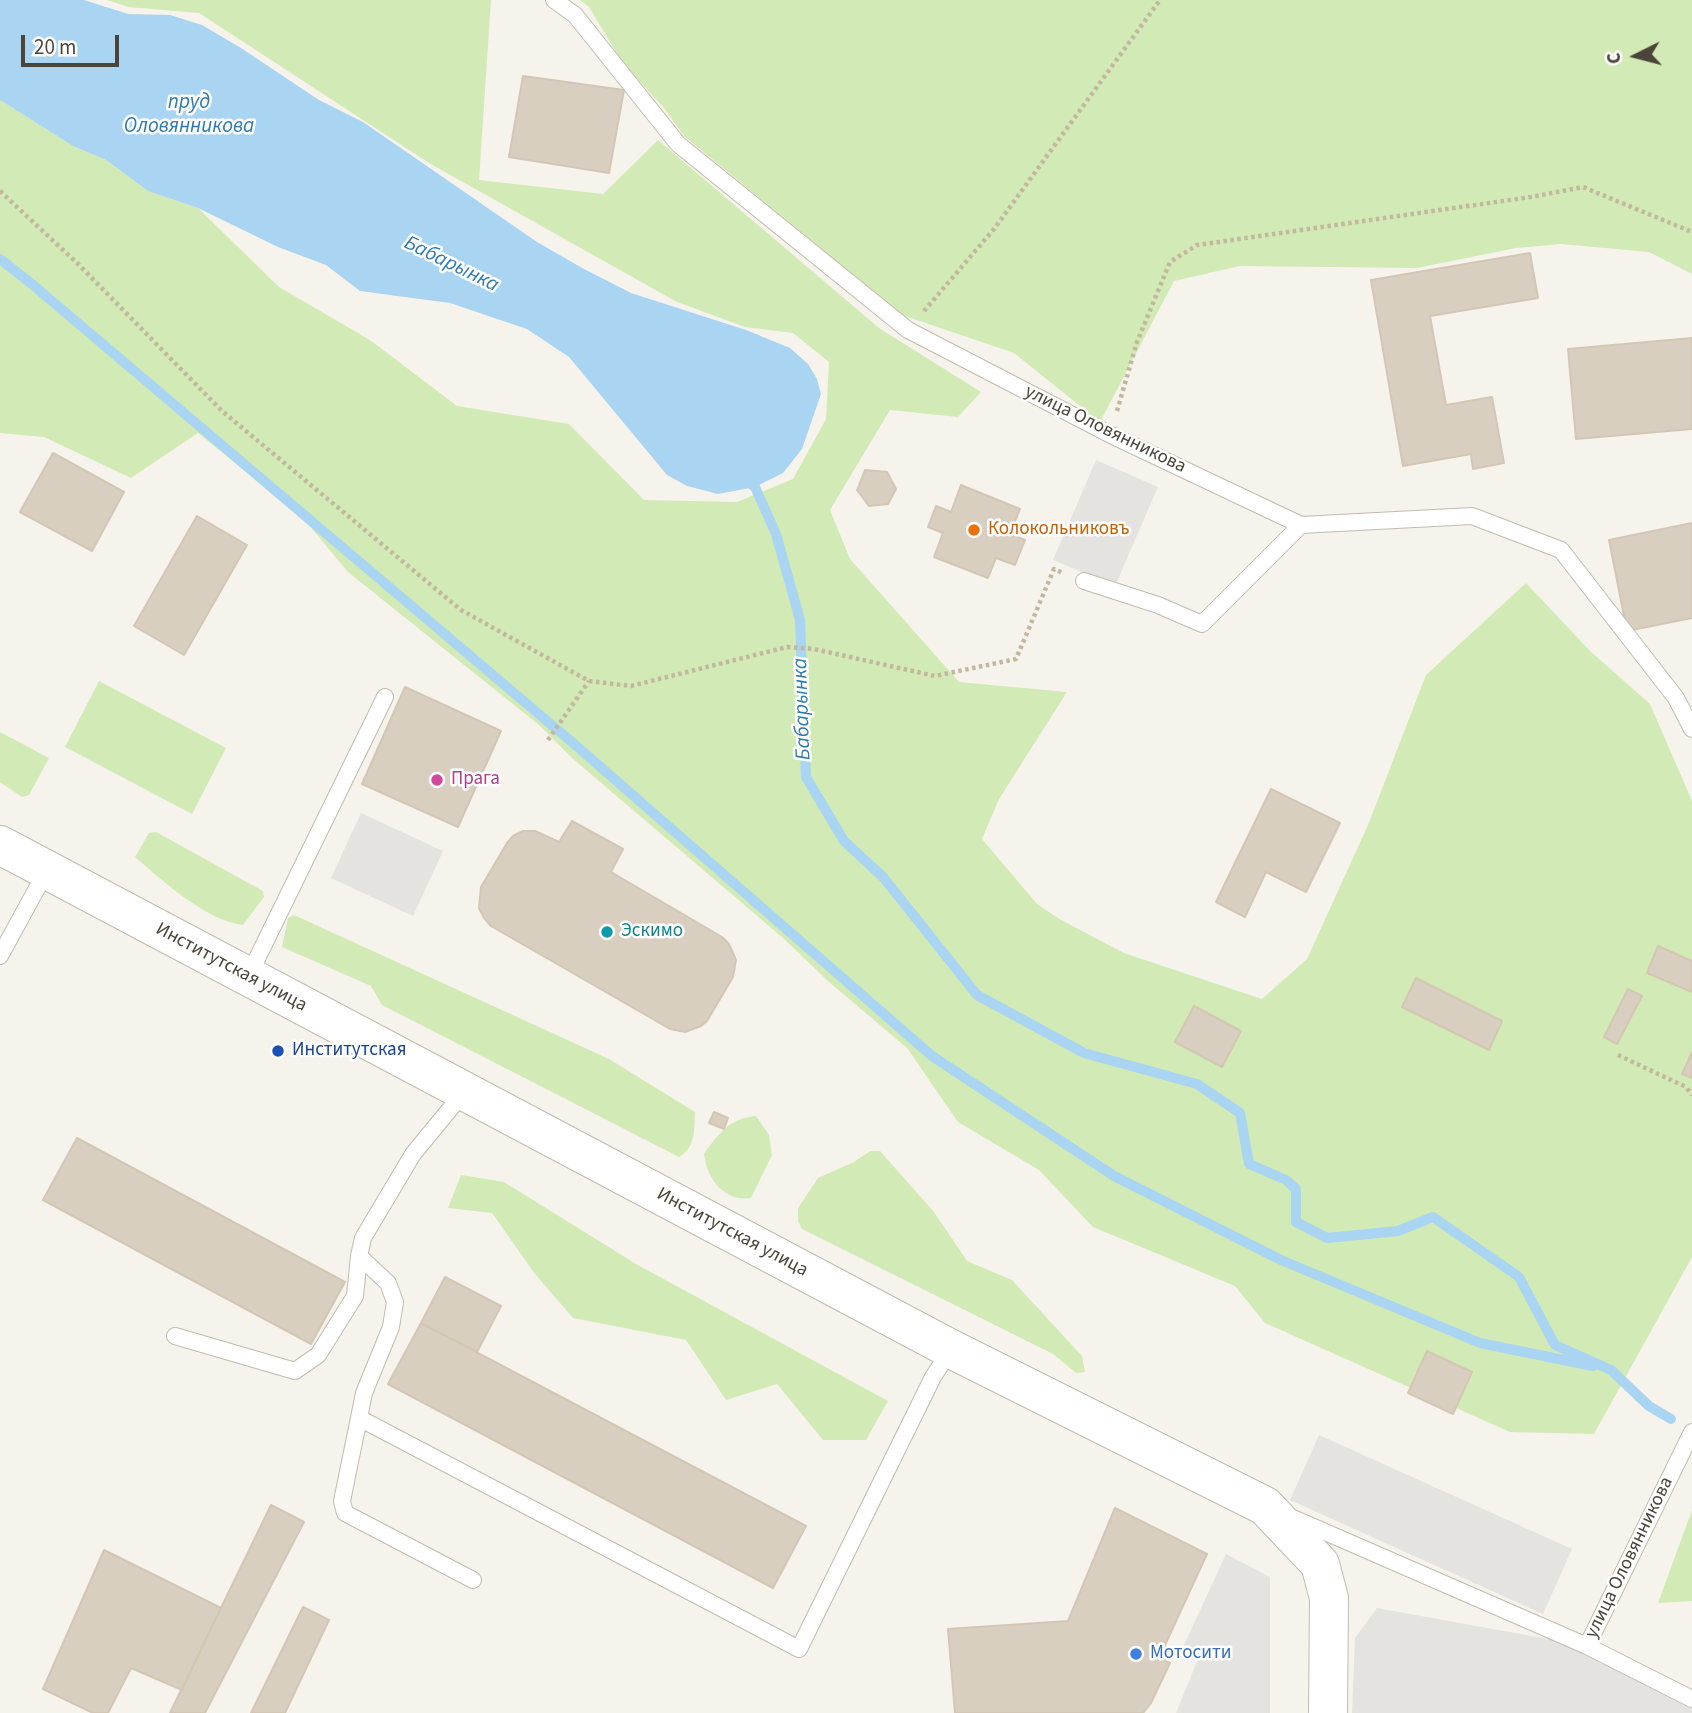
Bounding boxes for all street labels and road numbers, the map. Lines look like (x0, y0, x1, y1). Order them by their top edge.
street label: улица Оловянникова (1021, 381, 1189, 479)
street label: Институтская улица (151, 918, 311, 1018)
street label: Институтская улица (652, 1183, 812, 1283)
street label: улица Оловянникова (1581, 1474, 1679, 1642)

